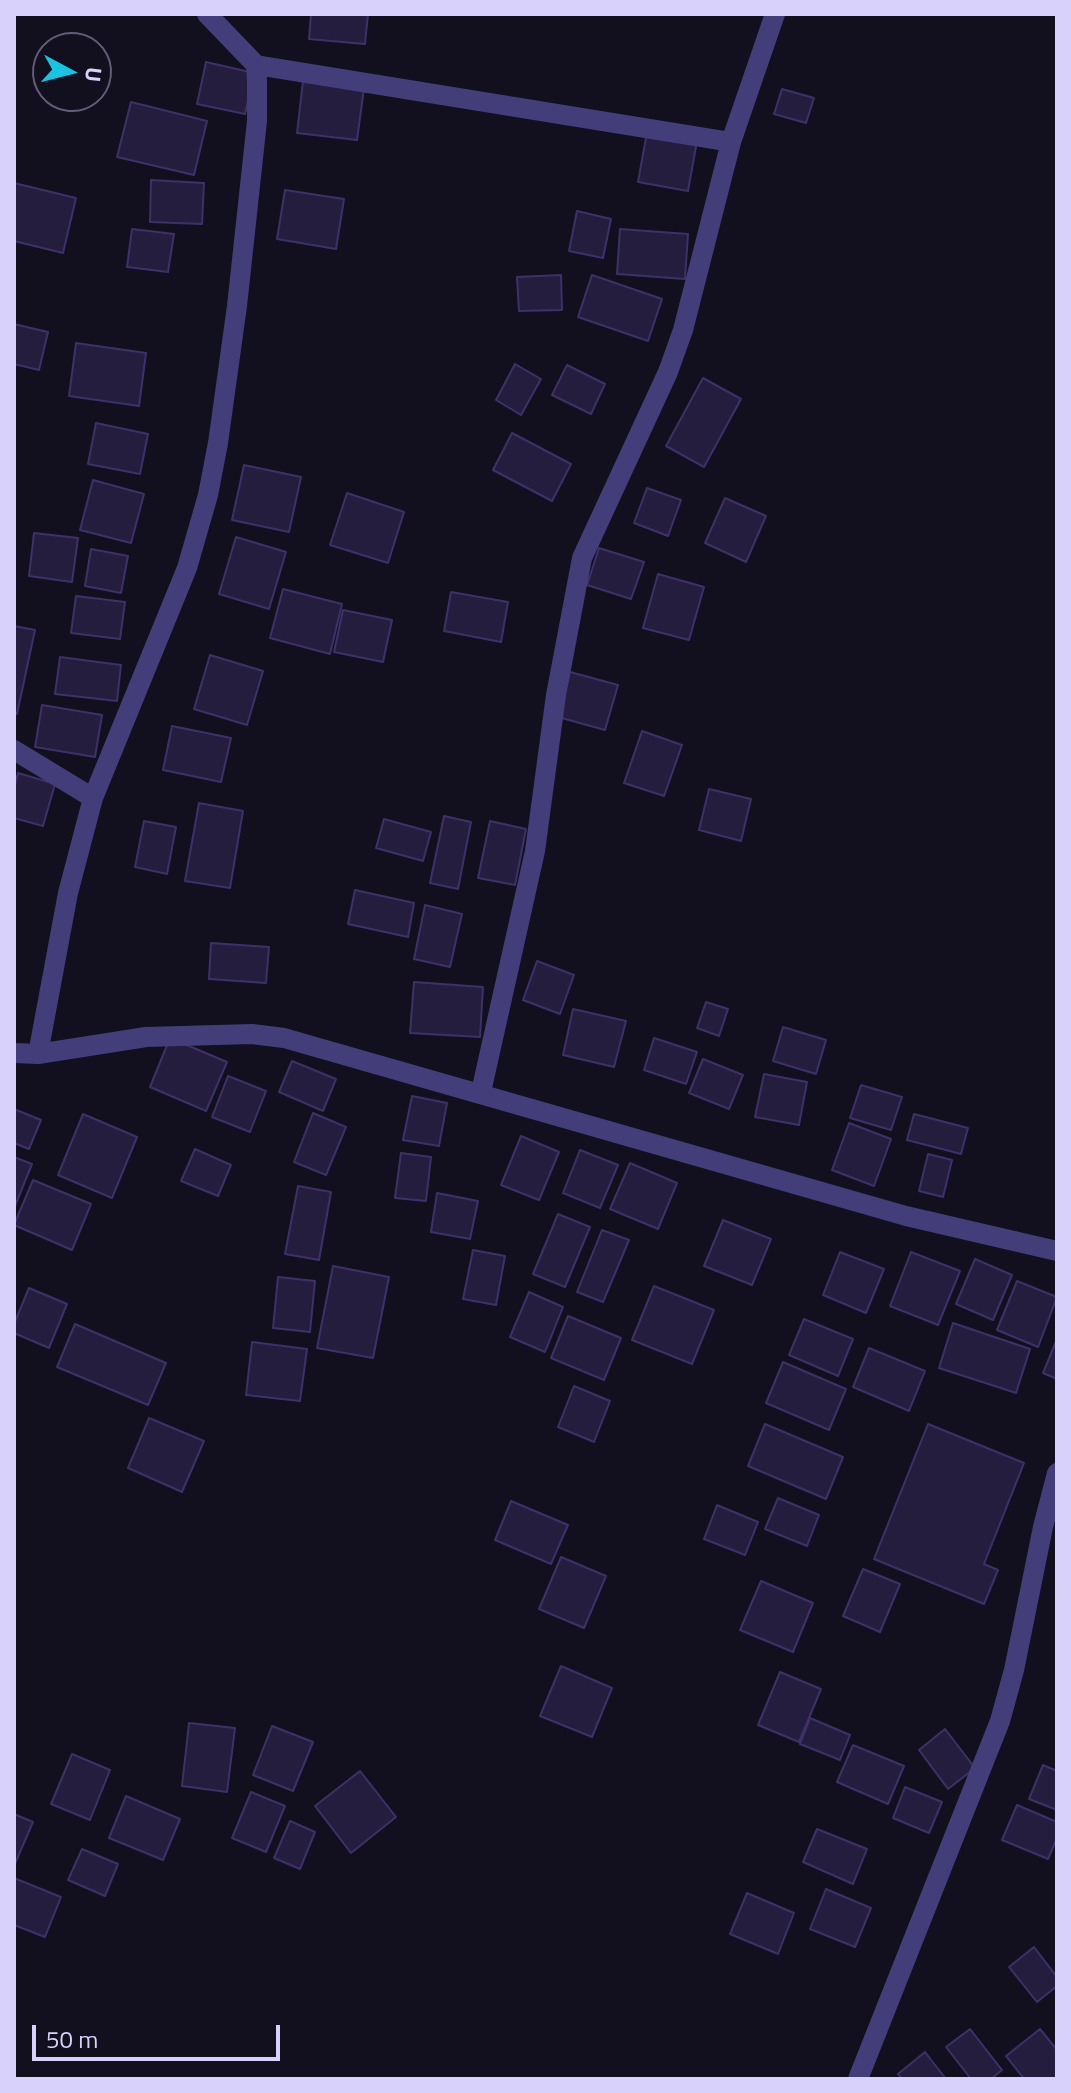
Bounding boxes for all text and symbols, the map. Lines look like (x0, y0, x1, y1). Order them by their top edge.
north arrow (32, 32, 112, 112)
text: U (76, 65, 112, 84)
scale bar (36, 2009, 284, 2059)
text: 50 m (46, 2021, 98, 2057)

